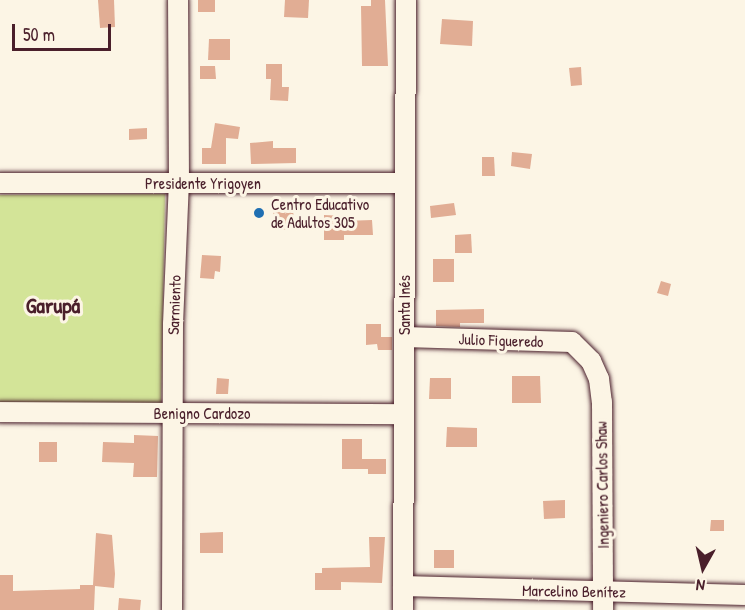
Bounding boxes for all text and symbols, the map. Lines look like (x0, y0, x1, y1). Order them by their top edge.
scale bar (15, 12, 114, 50)
text: 50 m (23, 22, 55, 47)
street label: Presidente Yrigoyen (145, 173, 261, 193)
place label: Centro Educativo de Adultos 305 (271, 194, 369, 232)
marker: Centro Educativo de Adultos 305 (252, 206, 266, 220)
street label: Sarmiento (163, 275, 185, 335)
street label: Santa Inés (394, 275, 414, 335)
district label: Garupá (26, 293, 80, 319)
street label: Julio Figueredo (458, 329, 544, 351)
street label: Benigno Cardozo (154, 403, 250, 423)
street label: Ingeniero Carlos Shaw (591, 421, 613, 549)
north arrow (673, 538, 733, 598)
text: N (695, 574, 706, 597)
street label: Marcelino Benítez (522, 580, 626, 602)

